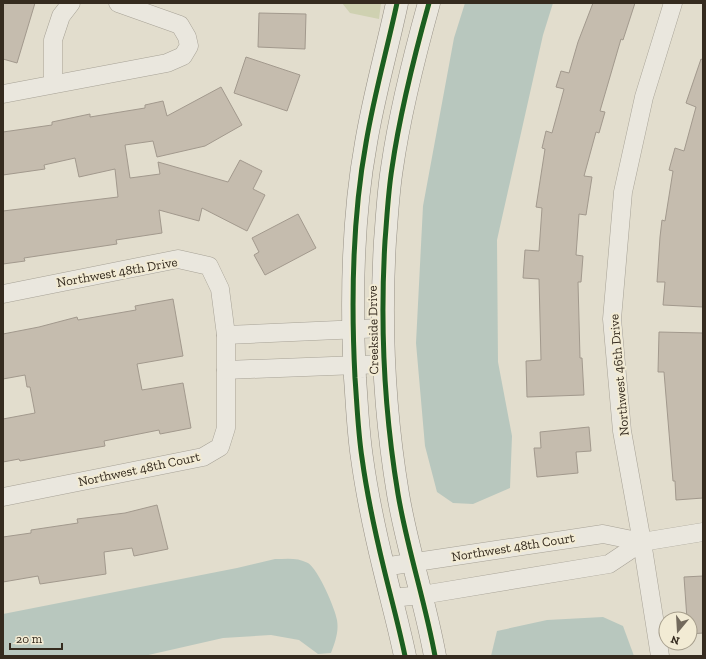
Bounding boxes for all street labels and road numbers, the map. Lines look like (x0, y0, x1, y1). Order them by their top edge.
street label: Northwest 48th Drive (56, 254, 178, 290)
street label: Creekside Drive (365, 285, 381, 375)
street label: Northwest 46th Drive (606, 314, 632, 436)
street label: Northwest 48th Court (77, 449, 201, 489)
street label: Northwest 48th Court (450, 530, 576, 564)

